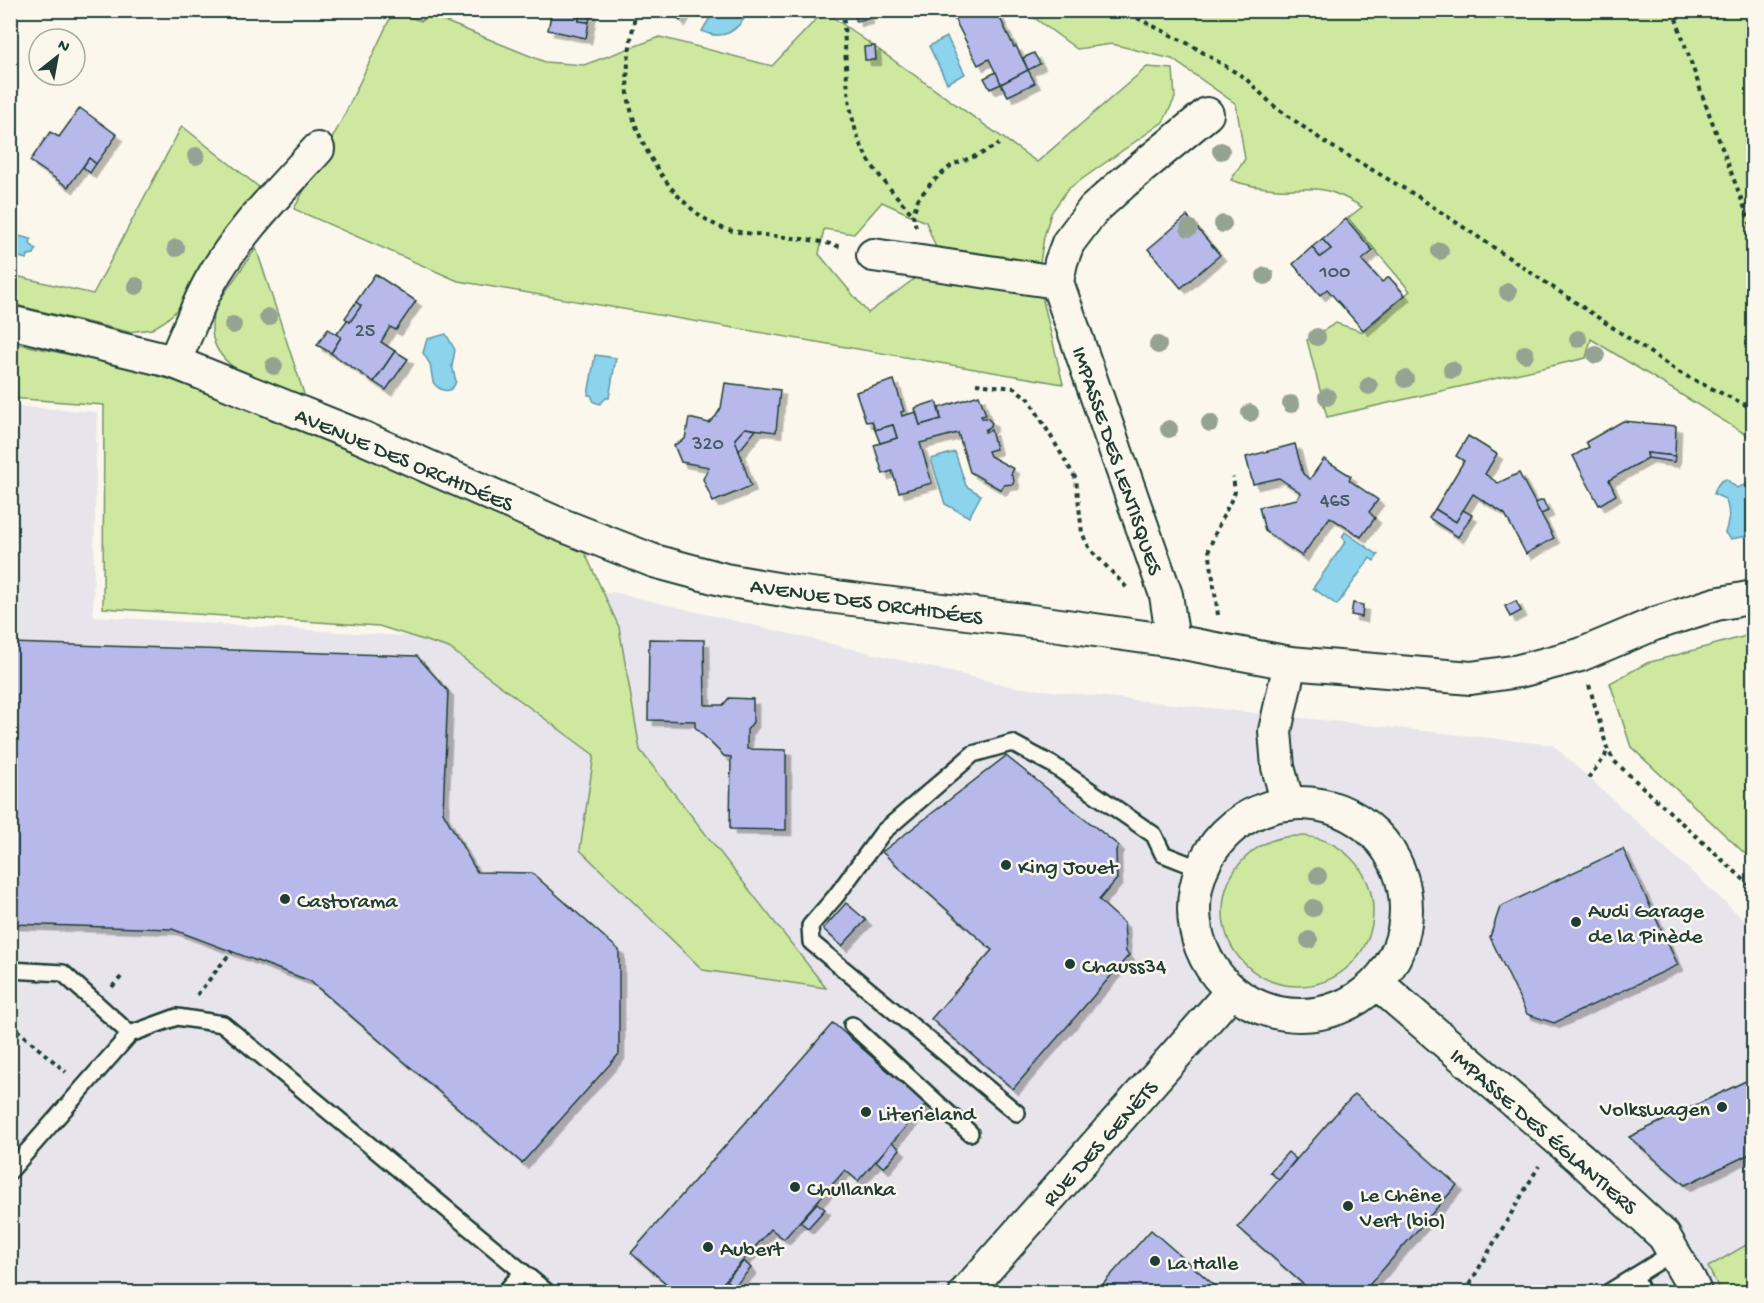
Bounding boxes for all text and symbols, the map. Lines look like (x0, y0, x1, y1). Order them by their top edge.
north arrow (27, 27, 87, 87)
text: N (54, 36, 73, 58)
house number: 100 (1319, 262, 1350, 285)
house number: 25 (355, 321, 375, 344)
street label: IMPASSE DES LENTISQUES (1064, 344, 1167, 580)
street label: AVENUE DES ORCHIDÉES (290, 404, 517, 520)
house number: 320 (691, 434, 724, 457)
house number: 465 (1320, 491, 1350, 514)
street label: AVENUE DES ORCHIDÉES (748, 575, 985, 633)
place label: King Jouet (1018, 856, 1119, 882)
marker: King Jouet (999, 858, 1013, 872)
place label: Castorama (297, 890, 398, 916)
marker: Castorama (278, 892, 292, 906)
place label: Audi Garage de la Pinède (1588, 900, 1705, 951)
marker: Audi Garage de la Pinède (1569, 915, 1583, 929)
place label: Chauss34 (1082, 955, 1167, 981)
marker: Chauss34 (1063, 957, 1077, 971)
street label: IMPASSE DES ÉGLANTIERS (1443, 1044, 1642, 1222)
street label: RUE DES GENÊTS (1038, 1076, 1166, 1213)
place label: Volkswagen (1599, 1098, 1711, 1124)
marker: Volkswagen (1715, 1100, 1729, 1114)
place label: Literieland (878, 1103, 978, 1129)
marker: Literieland (859, 1105, 873, 1119)
place label: Chullanka (807, 1178, 896, 1204)
marker: Chullanka (788, 1180, 802, 1194)
place label: Le Chêne Vert (bio) (1359, 1184, 1446, 1235)
marker: Le Chêne Vert (bio) (1341, 1199, 1355, 1213)
place label: Aubert (720, 1238, 785, 1264)
marker: Aubert (701, 1240, 715, 1254)
place label: La Halle (1167, 1252, 1239, 1278)
marker: La Halle (1148, 1254, 1162, 1268)

